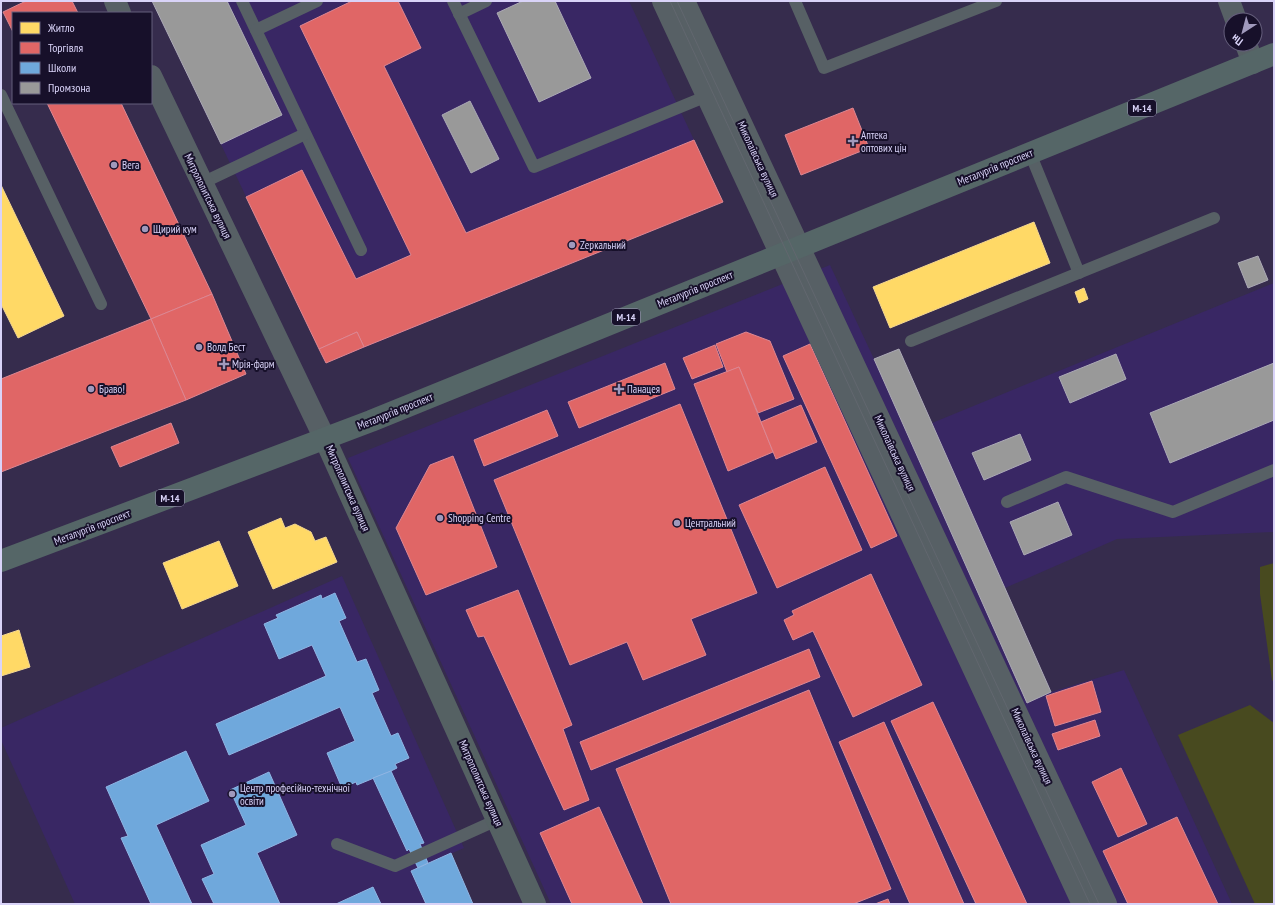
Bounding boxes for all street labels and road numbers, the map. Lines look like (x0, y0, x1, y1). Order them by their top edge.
road number: М-14 (1128, 100, 1156, 116)
street label: Миколаївська вулиця (734, 119, 782, 199)
street label: Металургів проспект (955, 145, 1035, 189)
street label: Митрополитська вулиця (181, 151, 235, 241)
street label: Металургів проспект (655, 267, 735, 311)
road number: М-14 (612, 309, 640, 325)
street label: Металургів проспект (355, 389, 435, 433)
street label: Миколаївська вулиця (871, 413, 919, 493)
street label: Митрополитська вулиця (323, 443, 373, 533)
road number: М-14 (156, 490, 184, 506)
street label: Металургів проспект (52, 506, 133, 548)
street label: Миколаївська вулиця (1008, 706, 1056, 786)
street label: Митрополитська вулиця (456, 738, 506, 828)

